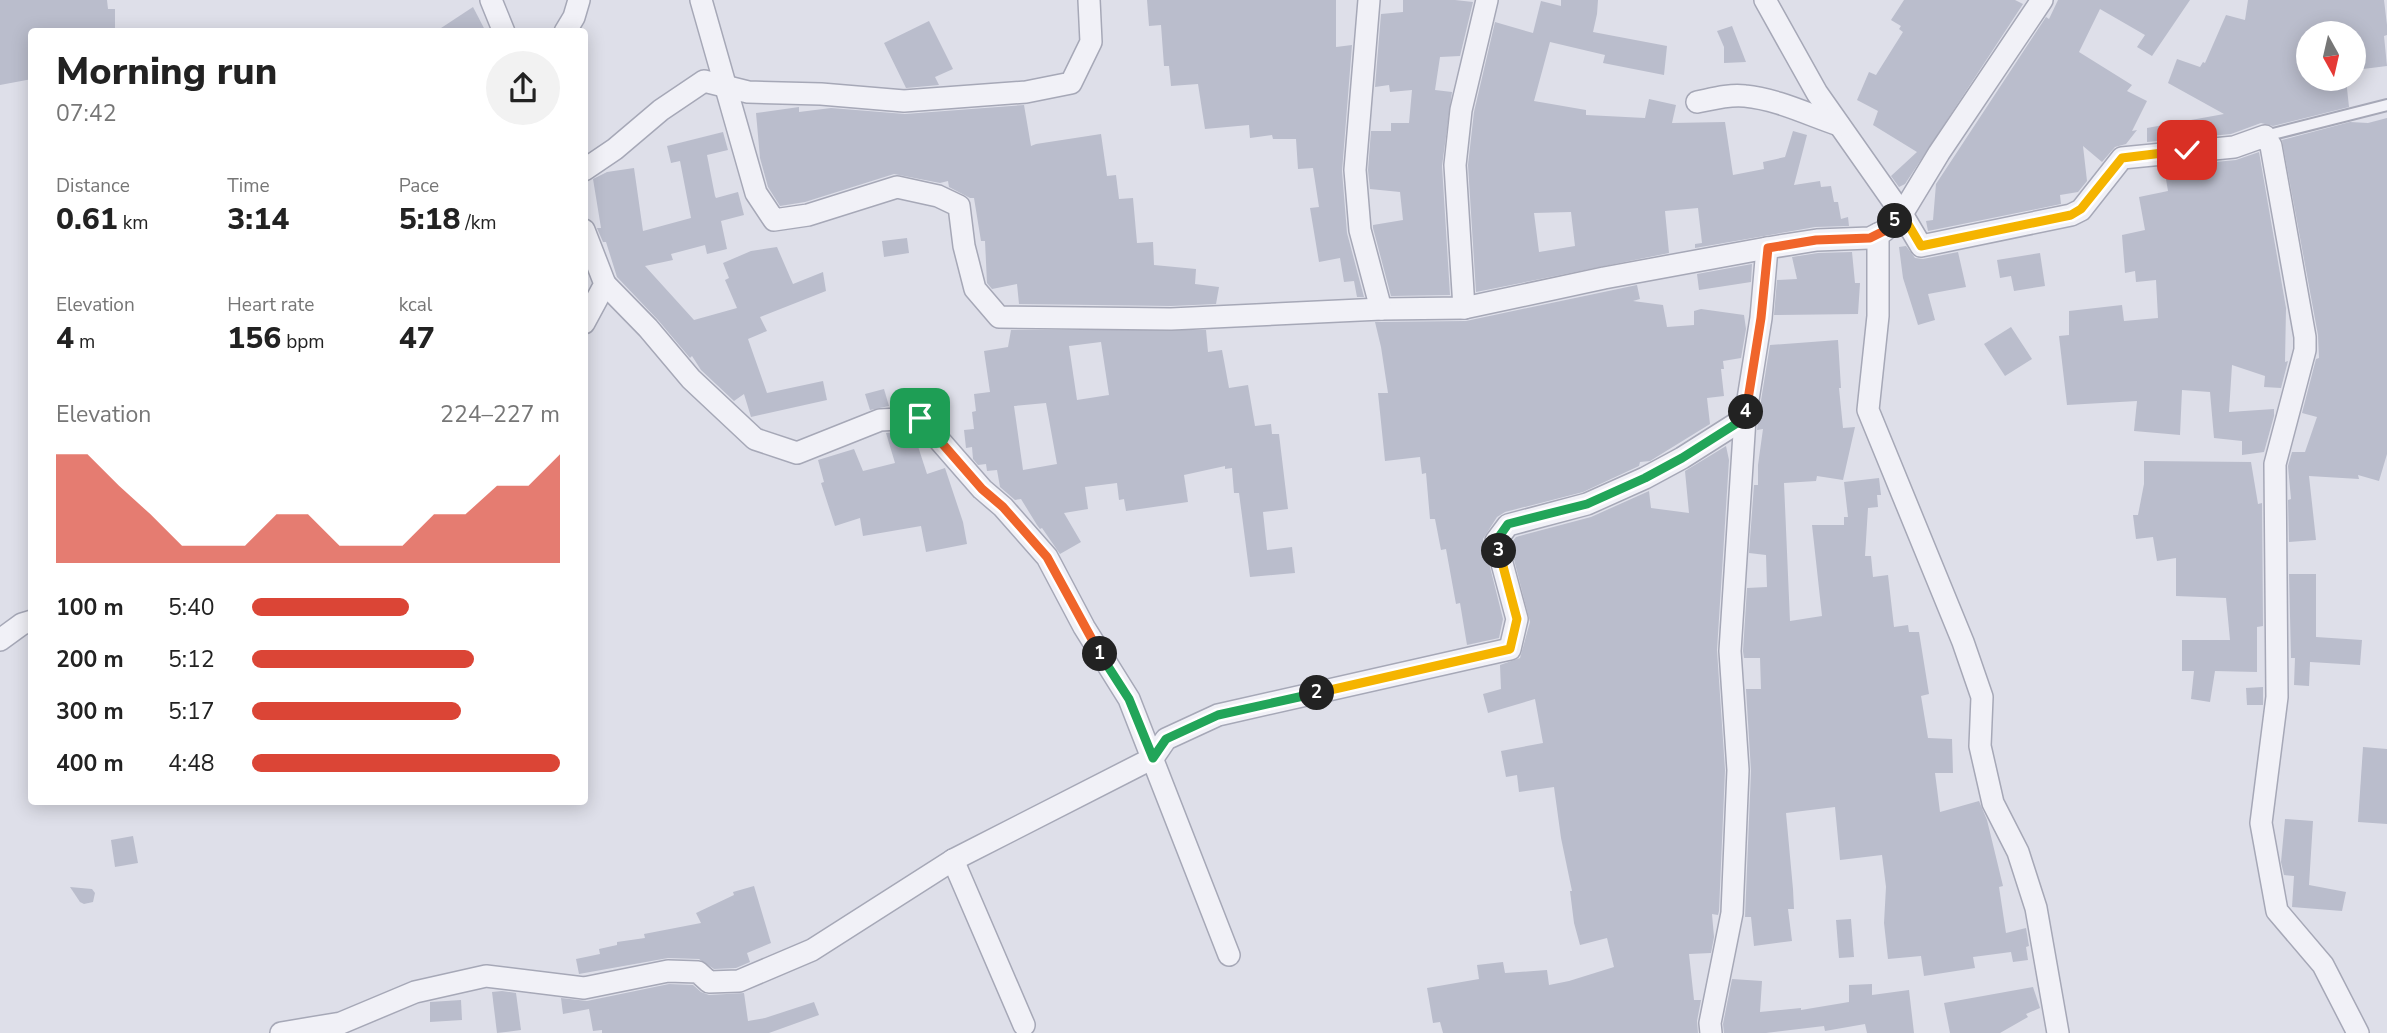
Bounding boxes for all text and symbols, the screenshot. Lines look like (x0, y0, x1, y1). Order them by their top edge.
north arrow (2296, 21, 2366, 91)
map controls (2296, 21, 2366, 91)
text: Morning run (56, 46, 277, 97)
button: share (486, 51, 560, 125)
text: 07:42 (56, 98, 116, 129)
pin (2157, 120, 2217, 180)
icon: check (2168, 131, 2206, 169)
text: Distance (56, 173, 130, 199)
text: Time (227, 173, 270, 199)
text: Pace (399, 173, 439, 199)
text: 0.61 (56, 199, 118, 240)
text: 3:14 (227, 199, 289, 240)
text: 5:18 (399, 199, 460, 240)
pin: 5 (1878, 204, 1912, 238)
text: 5 (1889, 207, 1900, 233)
text: km (118, 210, 148, 236)
text: /km (460, 210, 496, 236)
text: Elevation (56, 292, 135, 318)
text: Heart rate (227, 292, 314, 318)
text: kcal (399, 292, 432, 318)
text: 4 (56, 318, 74, 359)
text: 156 (227, 318, 281, 359)
text: 47 (399, 318, 435, 359)
text: m (74, 329, 95, 355)
text: bpm (281, 329, 325, 355)
pin (890, 388, 950, 448)
pin: 4 (1728, 394, 1764, 430)
text: 4 (1740, 398, 1751, 424)
text: Elevation (56, 399, 151, 430)
text: 224–227 m (440, 399, 560, 430)
icon: arrive (901, 399, 939, 437)
pin: 3 (1482, 534, 1516, 568)
text: 3 (1493, 537, 1504, 563)
text: 100 m (56, 592, 124, 623)
text: 5:40 (168, 592, 215, 623)
pin: 1 (1082, 636, 1118, 672)
text: 1 (1094, 640, 1105, 666)
text: 200 m (56, 644, 124, 675)
text: 5:12 (168, 644, 215, 675)
pin: 2 (1300, 676, 1334, 710)
text: 2 (1311, 679, 1322, 705)
text: 300 m (56, 696, 124, 727)
text: 5:17 (168, 696, 215, 727)
text: 400 m (56, 748, 124, 779)
text: 4:48 (168, 748, 215, 779)

